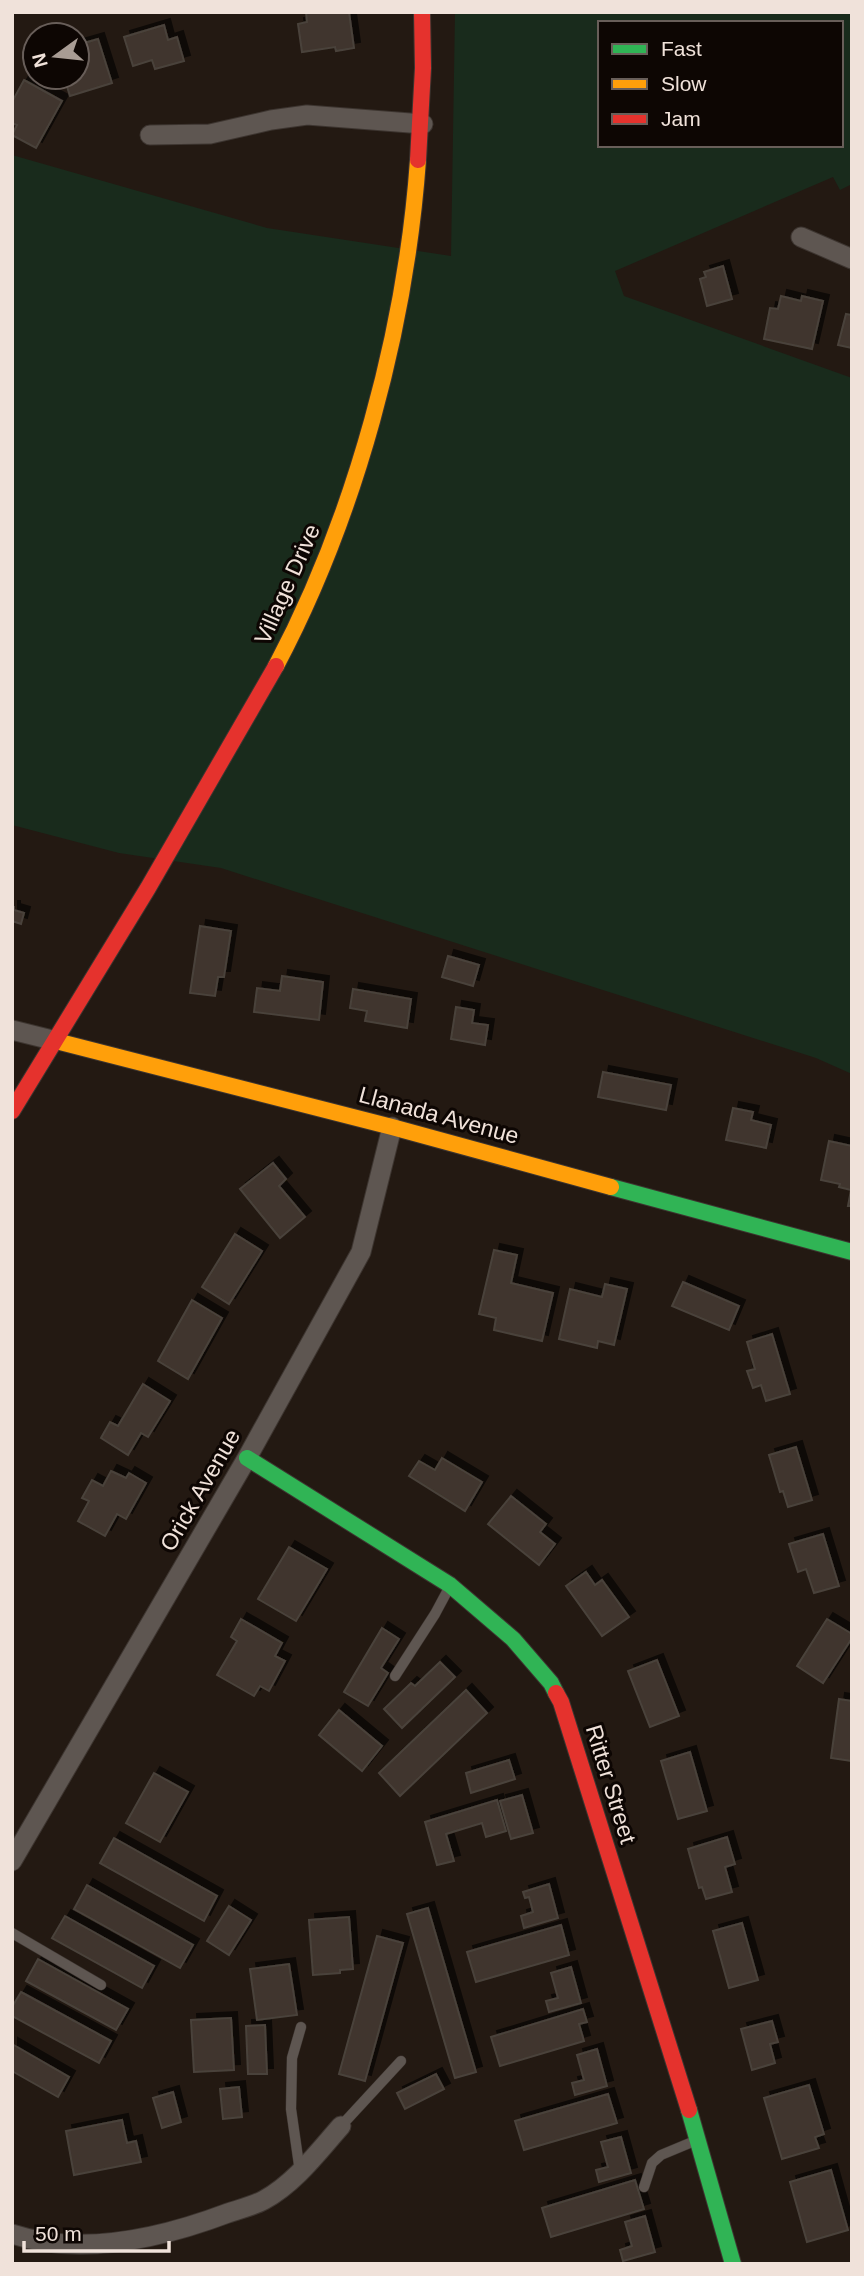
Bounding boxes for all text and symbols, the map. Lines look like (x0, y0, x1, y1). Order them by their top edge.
north arrow (21, 21, 91, 91)
legend (598, 21, 843, 147)
text: Fast (661, 37, 702, 60)
text: N (28, 51, 52, 70)
text: Slow (661, 72, 707, 95)
text: Jam (661, 107, 701, 130)
street label: Village Drive (249, 520, 325, 648)
street label: Llanada Avenue (356, 1081, 522, 1149)
street label: Orick Avenue (155, 1424, 245, 1556)
street label: Ritter Street (581, 1722, 642, 1847)
scale bar (24, 2210, 170, 2254)
text: 50 m (35, 2222, 82, 2245)

